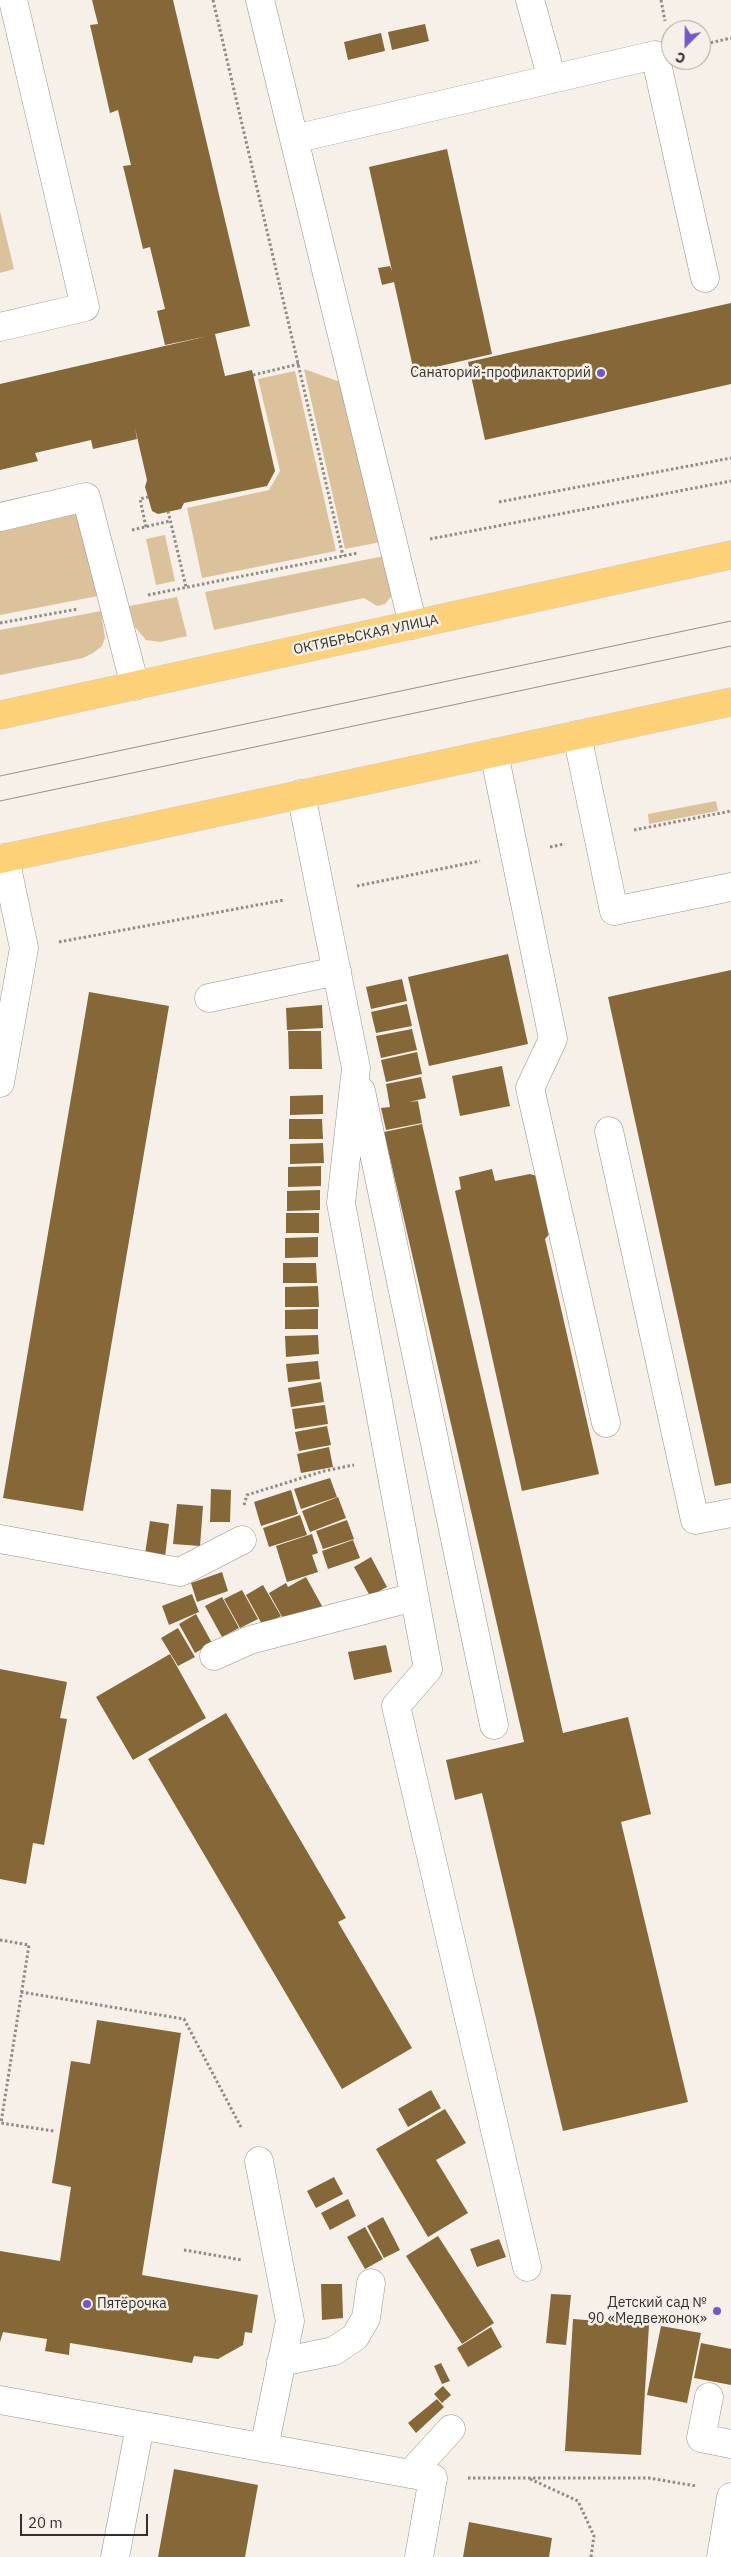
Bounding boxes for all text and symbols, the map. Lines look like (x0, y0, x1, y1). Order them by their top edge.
north arrow (661, 20, 711, 70)
text: С (673, 48, 688, 68)
place label: Санаторий-профилакторий (410, 365, 591, 381)
marker: Санаторий-профилакторий (595, 367, 607, 379)
street label: ОКТЯБРЬСКАЯ УЛИЦА (292, 611, 440, 659)
place label: Детский сад № 90 «Медвежонок» (588, 2295, 707, 2328)
place label: Пятёрочка (97, 2296, 167, 2312)
marker: Пятёрочка (81, 2298, 93, 2310)
marker: Детский сад № 90 «Медвежонок» (711, 2305, 723, 2317)
scale bar (22, 2504, 150, 2536)
text: 20 m (28, 2513, 63, 2532)

